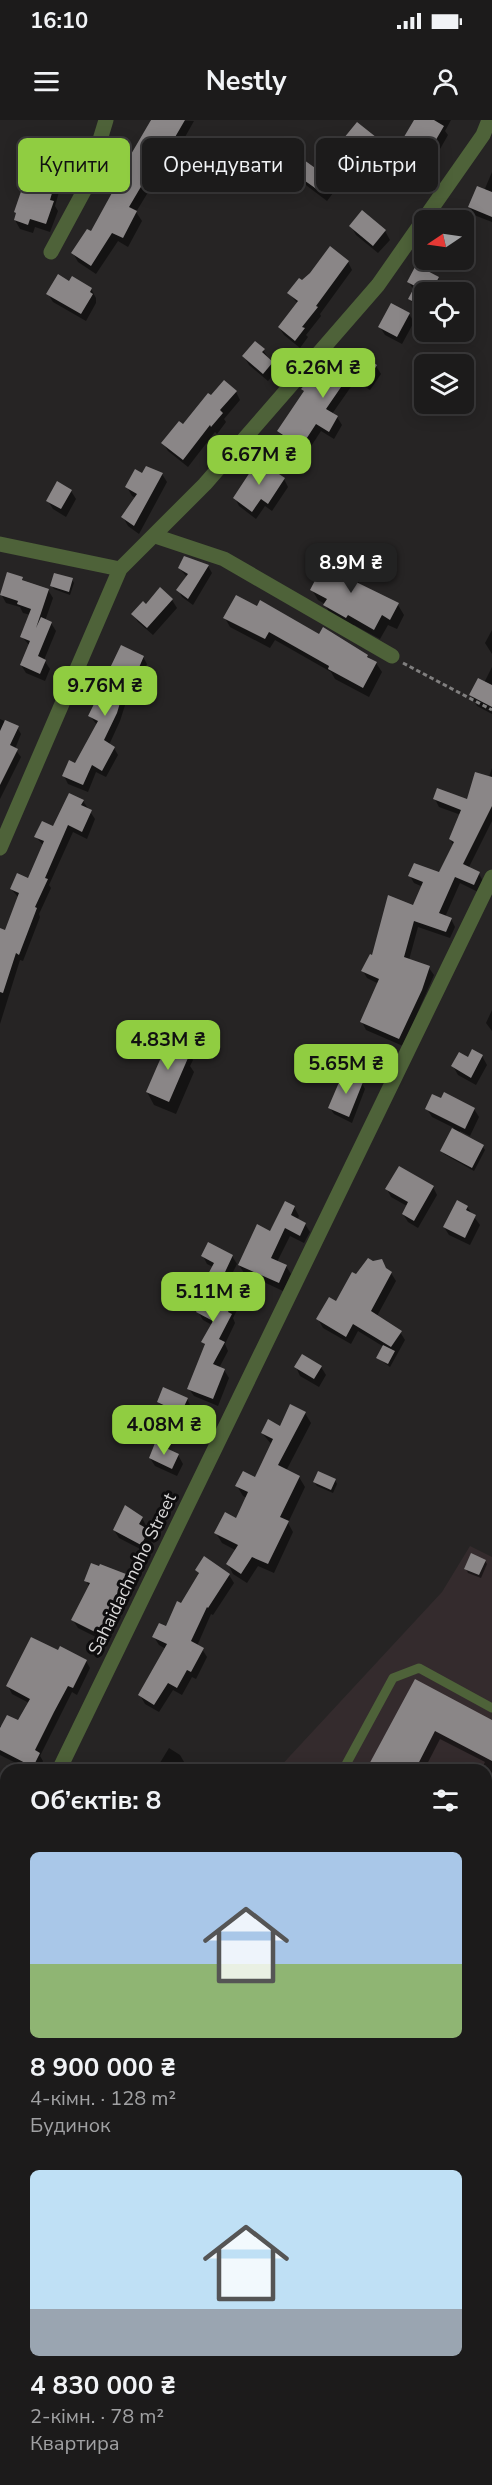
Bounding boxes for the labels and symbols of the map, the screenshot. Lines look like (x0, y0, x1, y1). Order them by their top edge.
north arrow (414, 210, 474, 270)
pin: 6.26M ₴ (268, 348, 378, 399)
pin: 6.67M ₴ (204, 435, 314, 486)
pin: 8.9M ₴ (302, 543, 400, 594)
pin: 9.76M ₴ (50, 666, 160, 717)
pin: 4.83M ₴ (113, 1020, 223, 1071)
pin: 5.65M ₴ (291, 1044, 401, 1095)
pin: 5.11M ₴ (158, 1272, 268, 1323)
pin: 4.08M ₴ (109, 1405, 219, 1456)
street label: Sahaidachnoho Street (82, 1488, 182, 1659)

